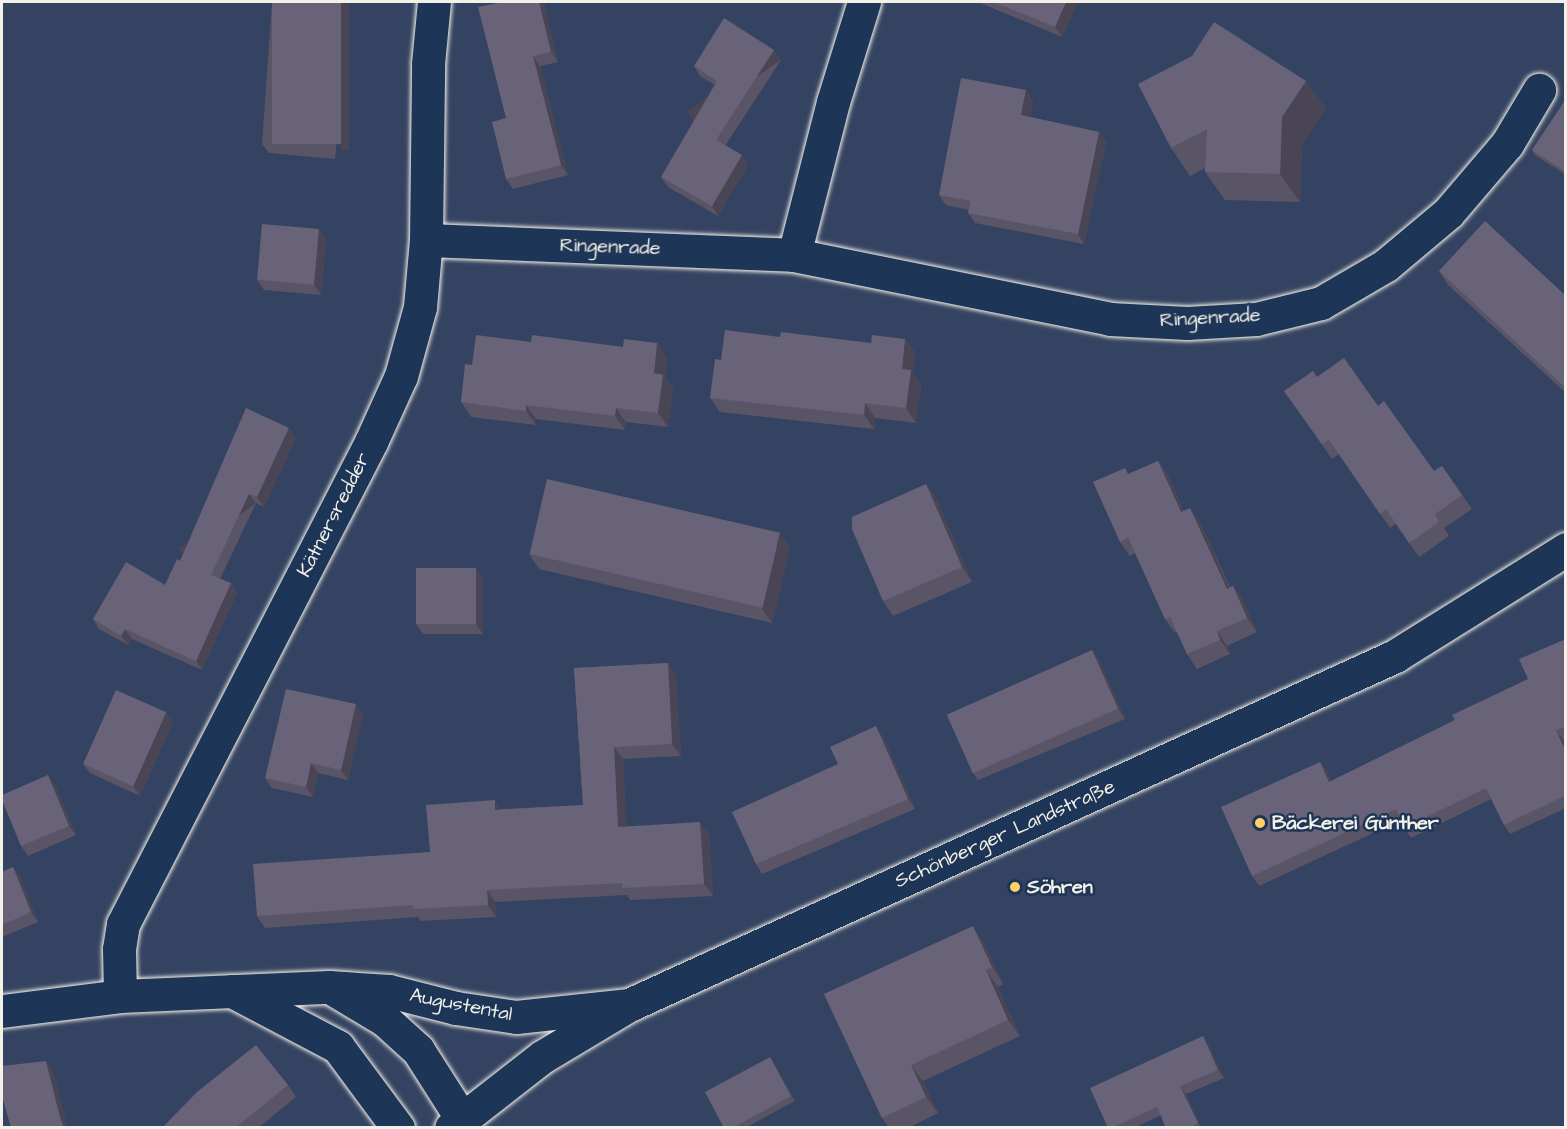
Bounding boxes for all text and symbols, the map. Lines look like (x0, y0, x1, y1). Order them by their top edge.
street label: Ringenrade (559, 233, 661, 261)
street label: Ringenrade (1159, 303, 1261, 333)
street label: Kätnersredder (292, 449, 376, 581)
street label: Schönberger Landstraße (891, 775, 1119, 893)
place label: Bäckerei Günther (1272, 811, 1439, 835)
marker: Bäckerei Günther (1253, 816, 1267, 830)
place label: Söhren (1027, 875, 1093, 899)
marker: Söhren (1008, 880, 1022, 894)
street label: Augustental (408, 983, 514, 1027)

